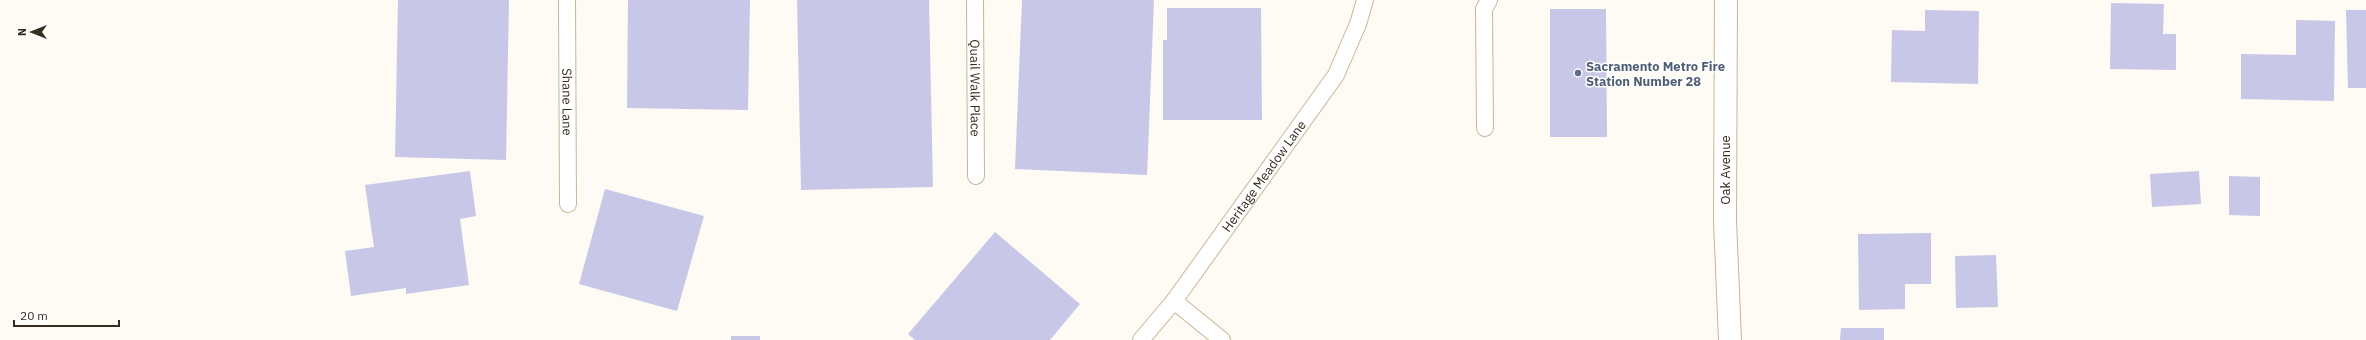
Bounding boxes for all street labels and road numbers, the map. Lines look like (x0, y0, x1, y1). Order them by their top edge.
street label: Quail Walk Place (966, 39, 984, 137)
street label: Shane Lane (558, 68, 576, 136)
street label: Heritage Meadow Lane (1218, 117, 1310, 235)
street label: Oak Avenue (1717, 135, 1734, 205)

